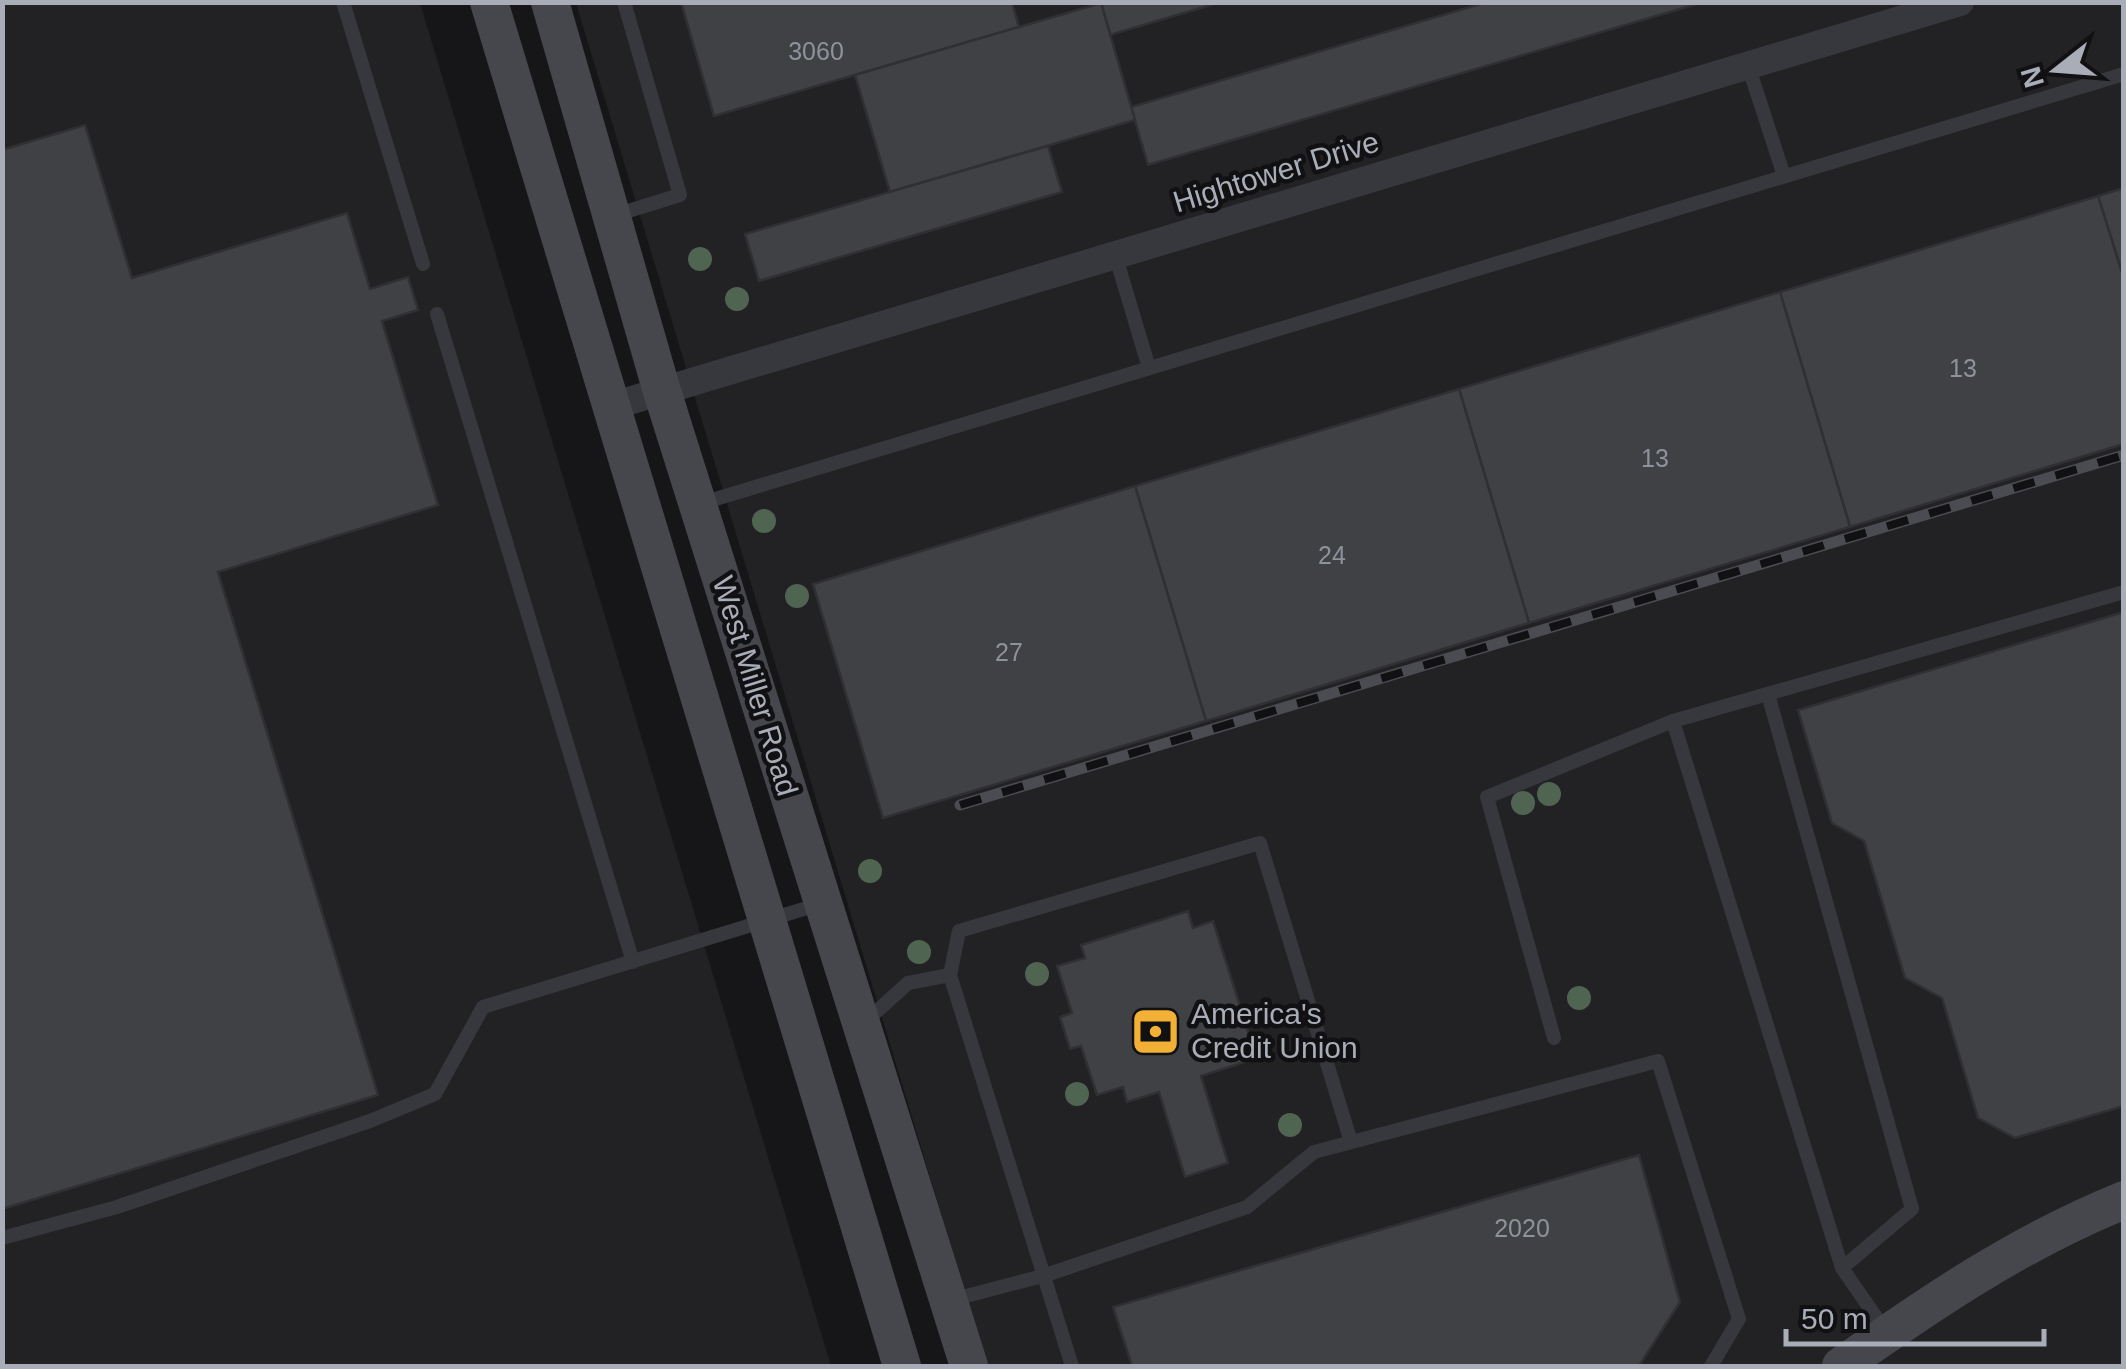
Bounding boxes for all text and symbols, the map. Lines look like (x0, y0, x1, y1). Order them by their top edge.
north arrow (2006, 20, 2106, 120)
house number: 3060 (788, 37, 844, 65)
text: N (2015, 63, 2050, 91)
street label: Hightower Drive (1169, 125, 1383, 218)
house number: 13 (1949, 354, 1977, 382)
house number: 13 (1641, 444, 1669, 472)
house number: 24 (1318, 541, 1346, 569)
street label: West Miller Road (706, 572, 805, 800)
house number: 27 (995, 638, 1023, 666)
place label: America's Credit Union (1191, 997, 1358, 1064)
bank icon: America's Credit Union (1130, 1005, 1182, 1057)
house number: 2020 (1494, 1214, 1550, 1242)
scale bar (1786, 1284, 2044, 1346)
text: 50 m (1801, 1302, 1868, 1335)

